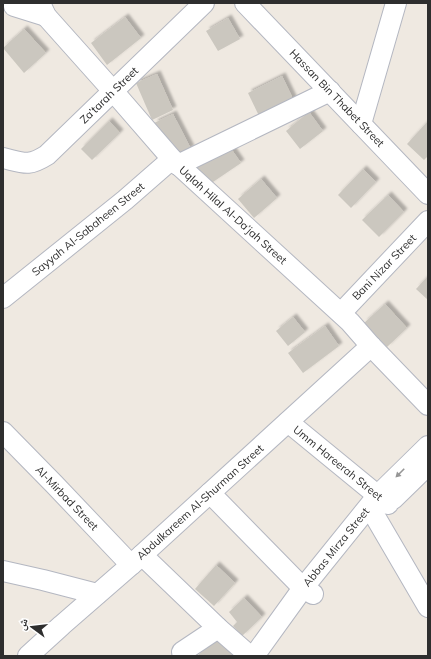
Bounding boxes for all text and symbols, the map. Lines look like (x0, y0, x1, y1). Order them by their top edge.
street label: Hassan Bin Thabet Street (287, 46, 388, 150)
street label: Za’tarah Street (77, 63, 141, 126)
street label: Uqlah Hilal Al-Da’jah Street (176, 163, 290, 267)
street label: Sayyah Al-Sabaheen Street (29, 179, 147, 279)
street label: Bani Nizar Street (349, 231, 419, 303)
street label: Umm Hareerah Street (290, 422, 386, 504)
street label: Abdulkareem Al-Shurman Street (134, 441, 266, 563)
street label: Al-Mirbad Street (33, 463, 102, 533)
one-way arrow (395, 468, 405, 478)
street label: Abbas Mirza Street (300, 504, 372, 589)
north arrow (12, 607, 52, 647)
text: ش (14, 617, 32, 632)

